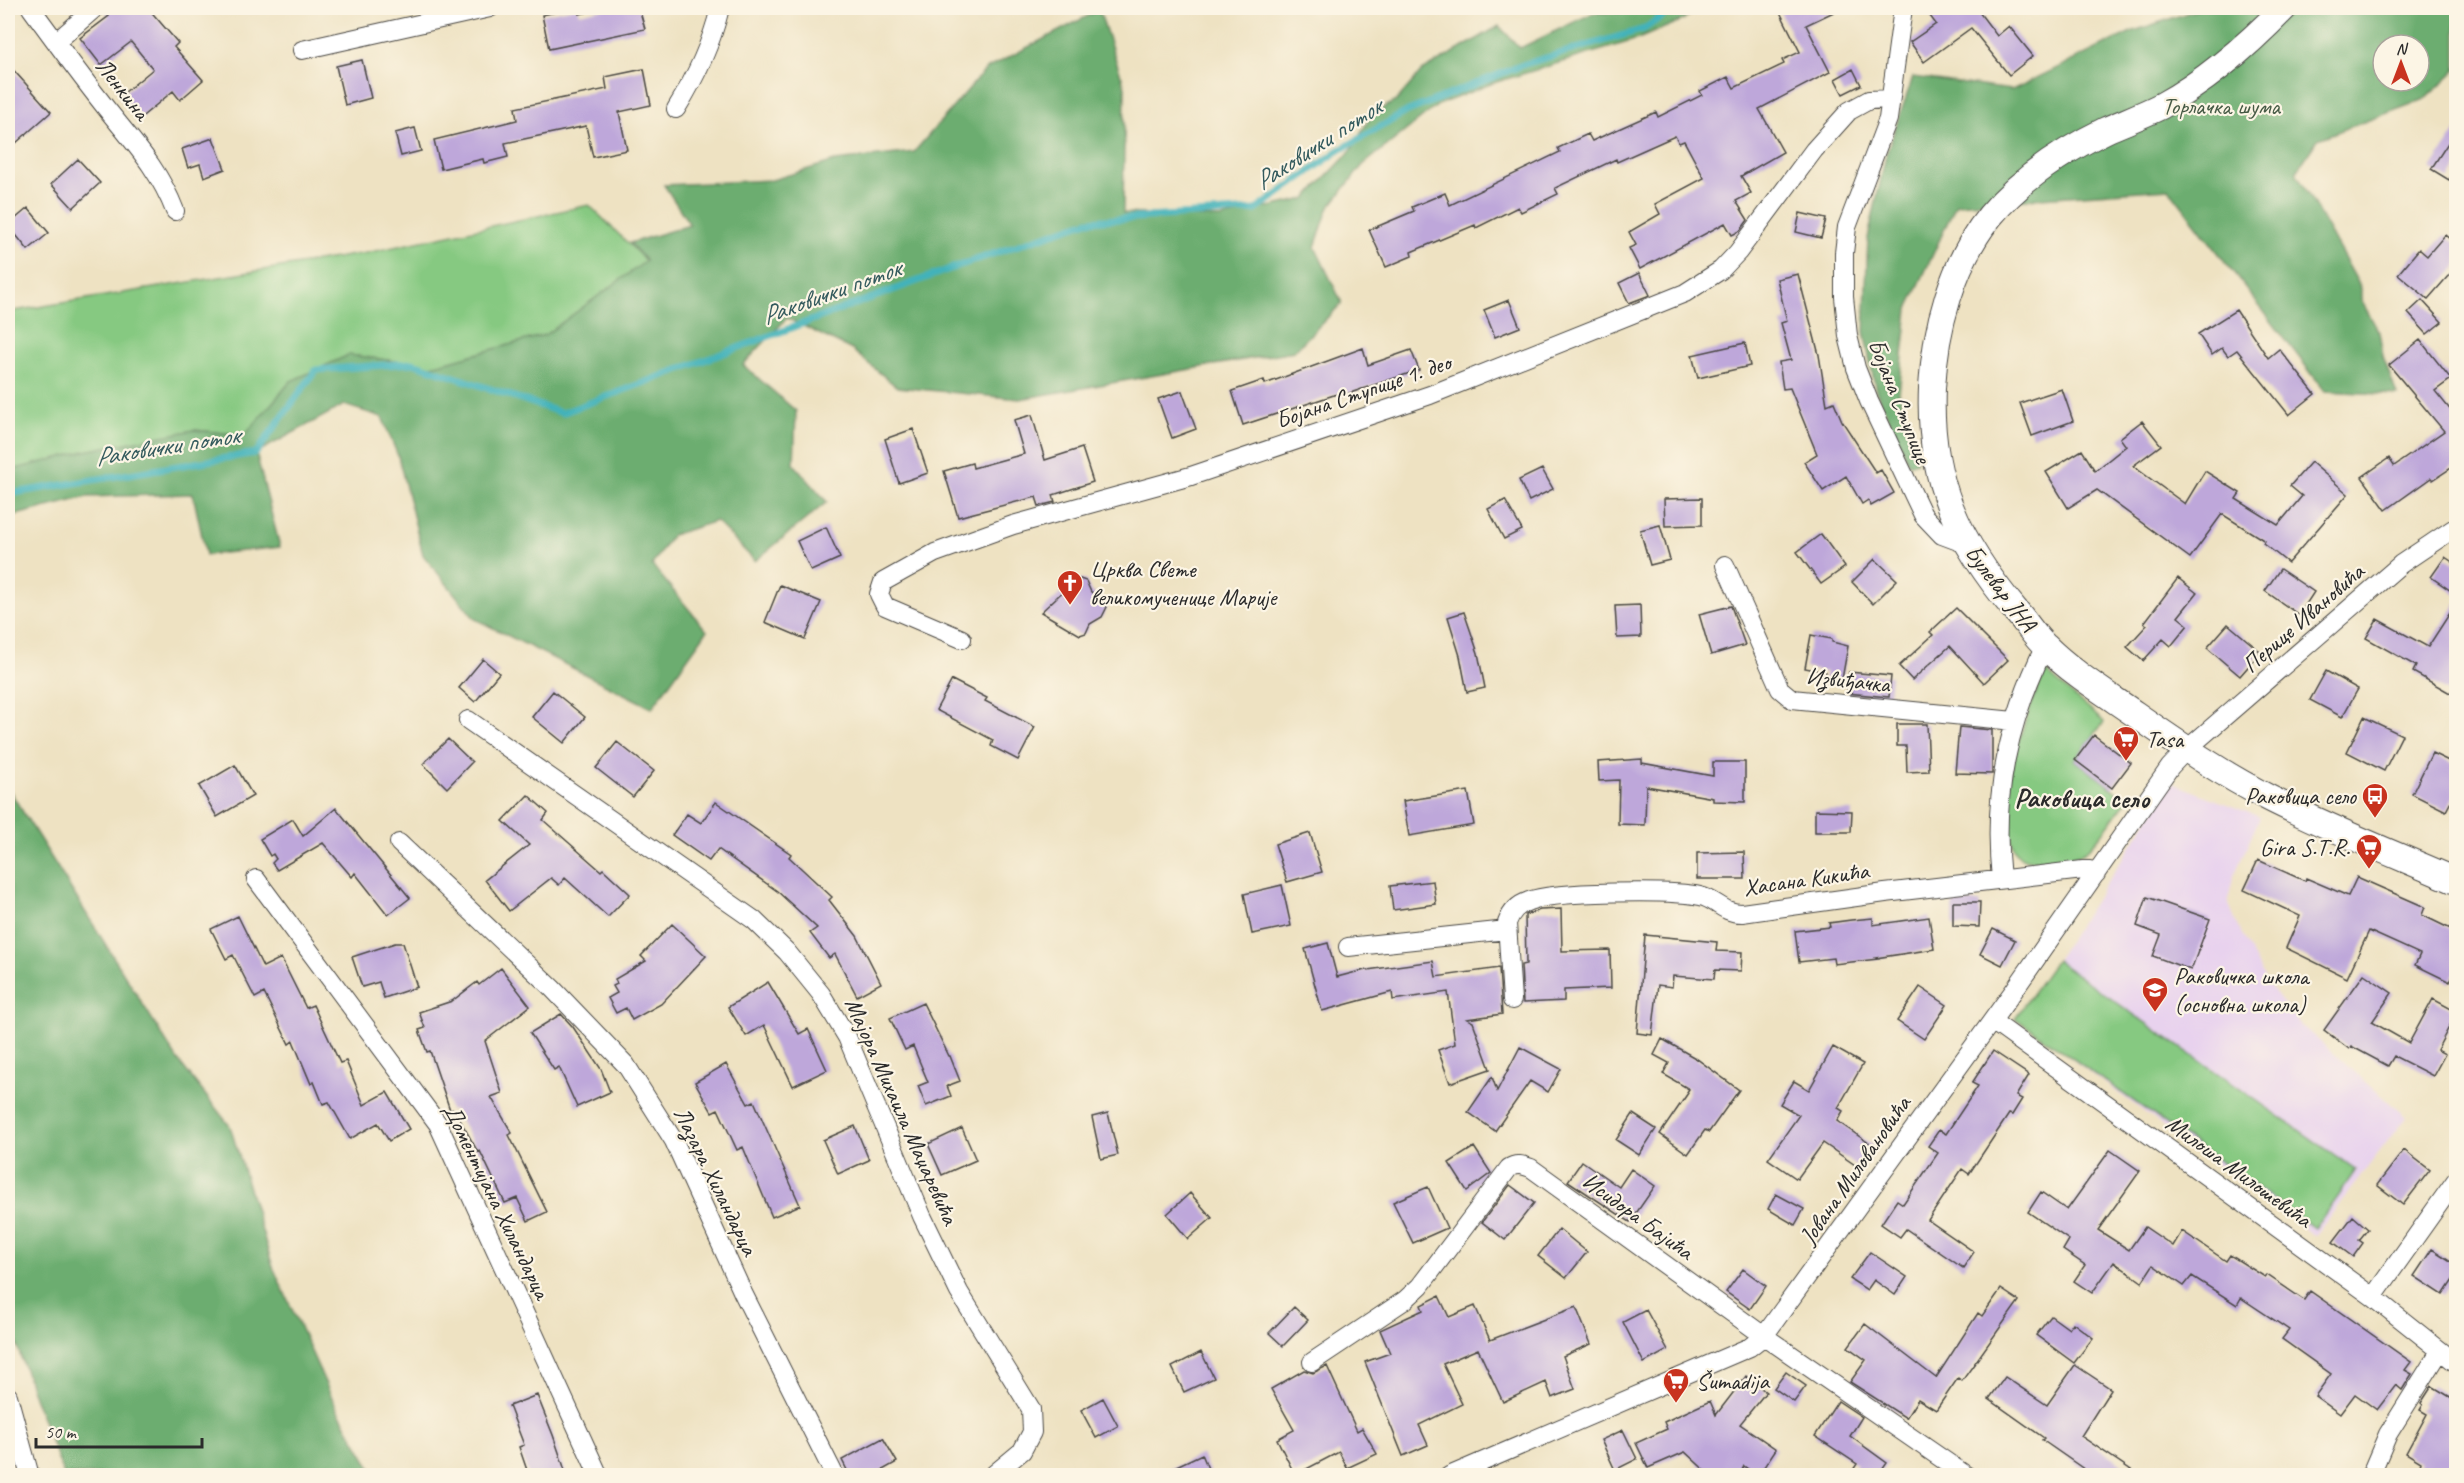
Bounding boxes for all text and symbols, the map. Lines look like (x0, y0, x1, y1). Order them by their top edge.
north arrow (2371, 33, 2431, 93)
text: N (2396, 39, 2409, 59)
street label: Ленкина (89, 52, 158, 128)
water label: Раковички поток (1248, 88, 1391, 197)
park label: Торлачка шума (2162, 91, 2281, 121)
water label: Раковички поток (757, 250, 909, 332)
street label: Бојана Ступице (1861, 335, 1939, 470)
street label: Бојана Ступице 1. део (1271, 346, 1457, 435)
water label: Раковички поток (93, 418, 246, 474)
street label: Булевар ЈНА (1959, 539, 2044, 638)
place label: Црква Свете великомученице Марије (1090, 554, 1279, 612)
street label: Перице Ивановића (2236, 556, 2371, 679)
church icon: Црква Свете великомученице Марије (1055, 568, 1085, 606)
street label: Извиђачка (1805, 661, 1893, 700)
supermarket icon: Tasa (2111, 724, 2141, 762)
place label: Tasa (2146, 724, 2185, 754)
district label: Раковица село (2015, 781, 2151, 815)
place label: Раковица село (2245, 781, 2358, 811)
bus stop icon: Раковица село (2360, 781, 2390, 819)
place label: Gira S.T.R. (2260, 832, 2350, 862)
supermarket icon: Gira S.T.R. (2354, 832, 2384, 870)
street label: Хасана Кикића (1741, 855, 1872, 903)
place label: Раковичка школа (основна школа) (2174, 961, 2310, 1019)
school or university icon: Раковичка школа (основна школа) (2140, 975, 2170, 1013)
street label: Мајора Михаила Маџаревића (838, 993, 966, 1230)
street label: Јована Миловановића (1792, 1089, 1918, 1251)
street label: Доментијана Хиландарца (437, 1098, 558, 1306)
street label: Лазара Хиландарца (666, 1102, 766, 1262)
street label: Милоша Милошевића (2160, 1108, 2319, 1235)
street label: Исидора Бајића (1577, 1166, 1701, 1267)
supermarket icon: Šumadija (1661, 1366, 1691, 1404)
place label: Šumadija (1696, 1366, 1770, 1396)
scale bar (36, 1411, 202, 1449)
text: 50 m (45, 1421, 78, 1443)

